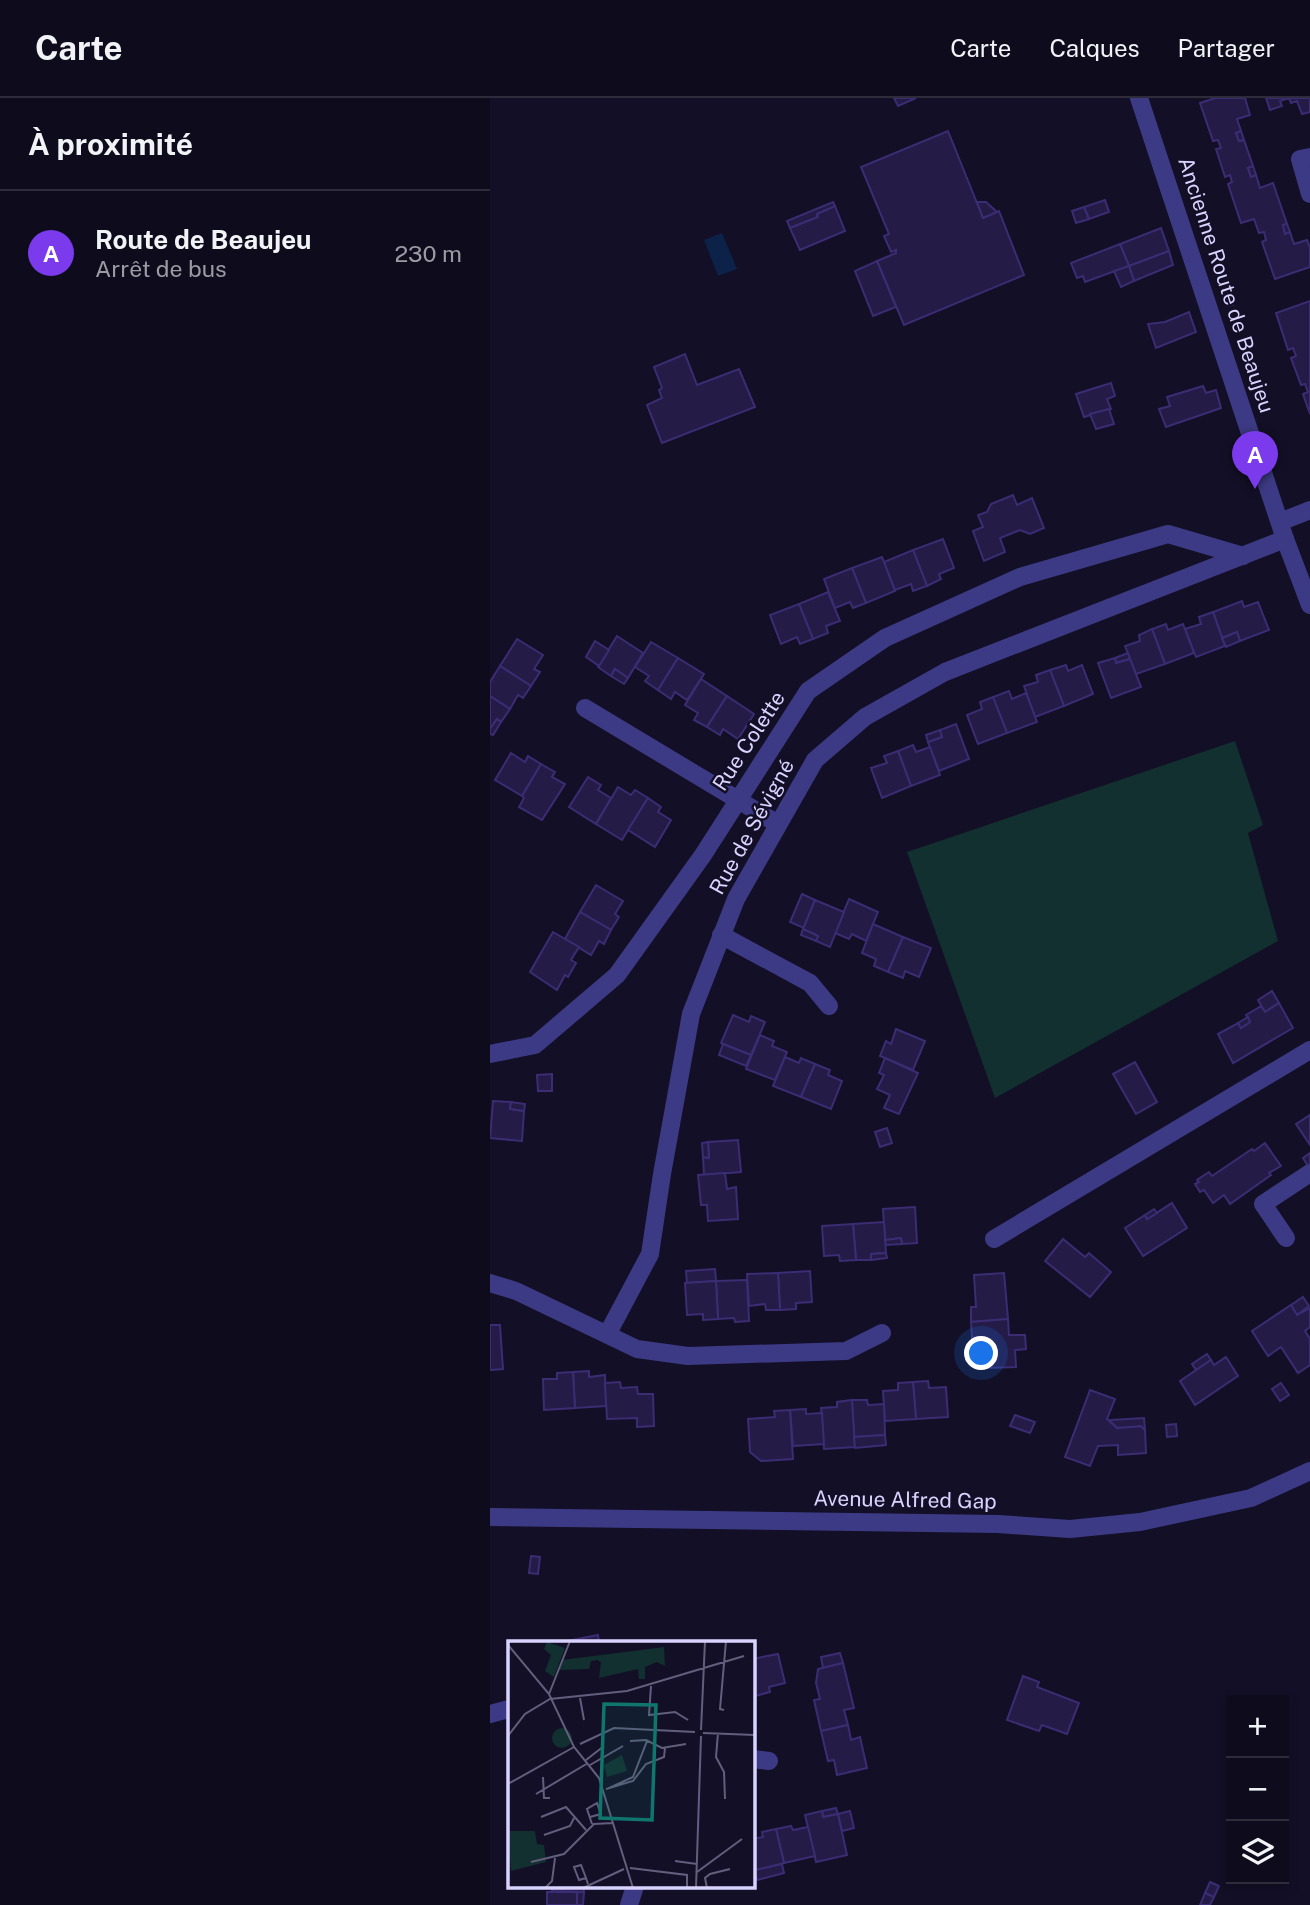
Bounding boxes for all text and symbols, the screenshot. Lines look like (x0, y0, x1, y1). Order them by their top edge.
text: Carte (35, 29, 123, 67)
text: Carte (950, 34, 1011, 62)
text: Calques (1049, 34, 1140, 62)
text: Partager (1178, 34, 1275, 62)
text: À proximité (28, 126, 193, 162)
street label: Ancienne Route de Beaujeu (1173, 154, 1280, 416)
text: Route de Beaujeu (95, 224, 312, 255)
text: A (43, 240, 59, 267)
text: 230 m (394, 240, 462, 267)
text: Arrêt de bus (95, 255, 227, 282)
pin: A (1232, 431, 1278, 489)
street label: Rue Colette (707, 686, 790, 795)
street label: Rue de Sévigné (704, 755, 799, 899)
your location (964, 1336, 998, 1370)
street label: Avenue Alfred Gap (813, 1485, 997, 1514)
inset map (508, 1641, 754, 1888)
map controls (1226, 1695, 1289, 1884)
button: + (1226, 1695, 1289, 1758)
button: − (1226, 1758, 1289, 1821)
button: layers (1226, 1821, 1289, 1884)

